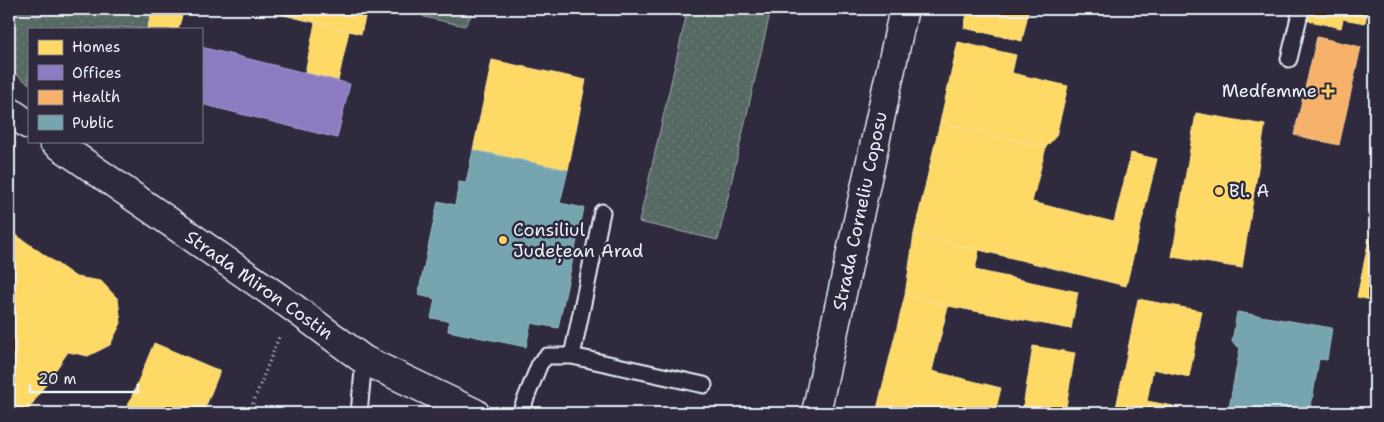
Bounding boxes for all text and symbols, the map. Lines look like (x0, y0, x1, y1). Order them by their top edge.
legend (28, 28, 202, 142)
text: Homes (72, 37, 120, 57)
text: Offices (72, 63, 121, 83)
place label: Medfemme (1222, 79, 1317, 103)
marker: Medfemme (1321, 84, 1335, 98)
text: Health (72, 87, 120, 107)
street label: Strada Corneliu Coposu (827, 109, 893, 313)
text: Public (72, 113, 114, 133)
place label: Bl. A (1229, 179, 1269, 203)
marker: Bl. A (1213, 185, 1225, 197)
place label: Consiliul Județean Arad (513, 218, 643, 263)
street label: Strada Miron Costin (180, 225, 338, 345)
marker: Consiliul Județean Arad (497, 234, 509, 246)
scale bar (30, 362, 138, 394)
text: 20 m (38, 369, 77, 389)

